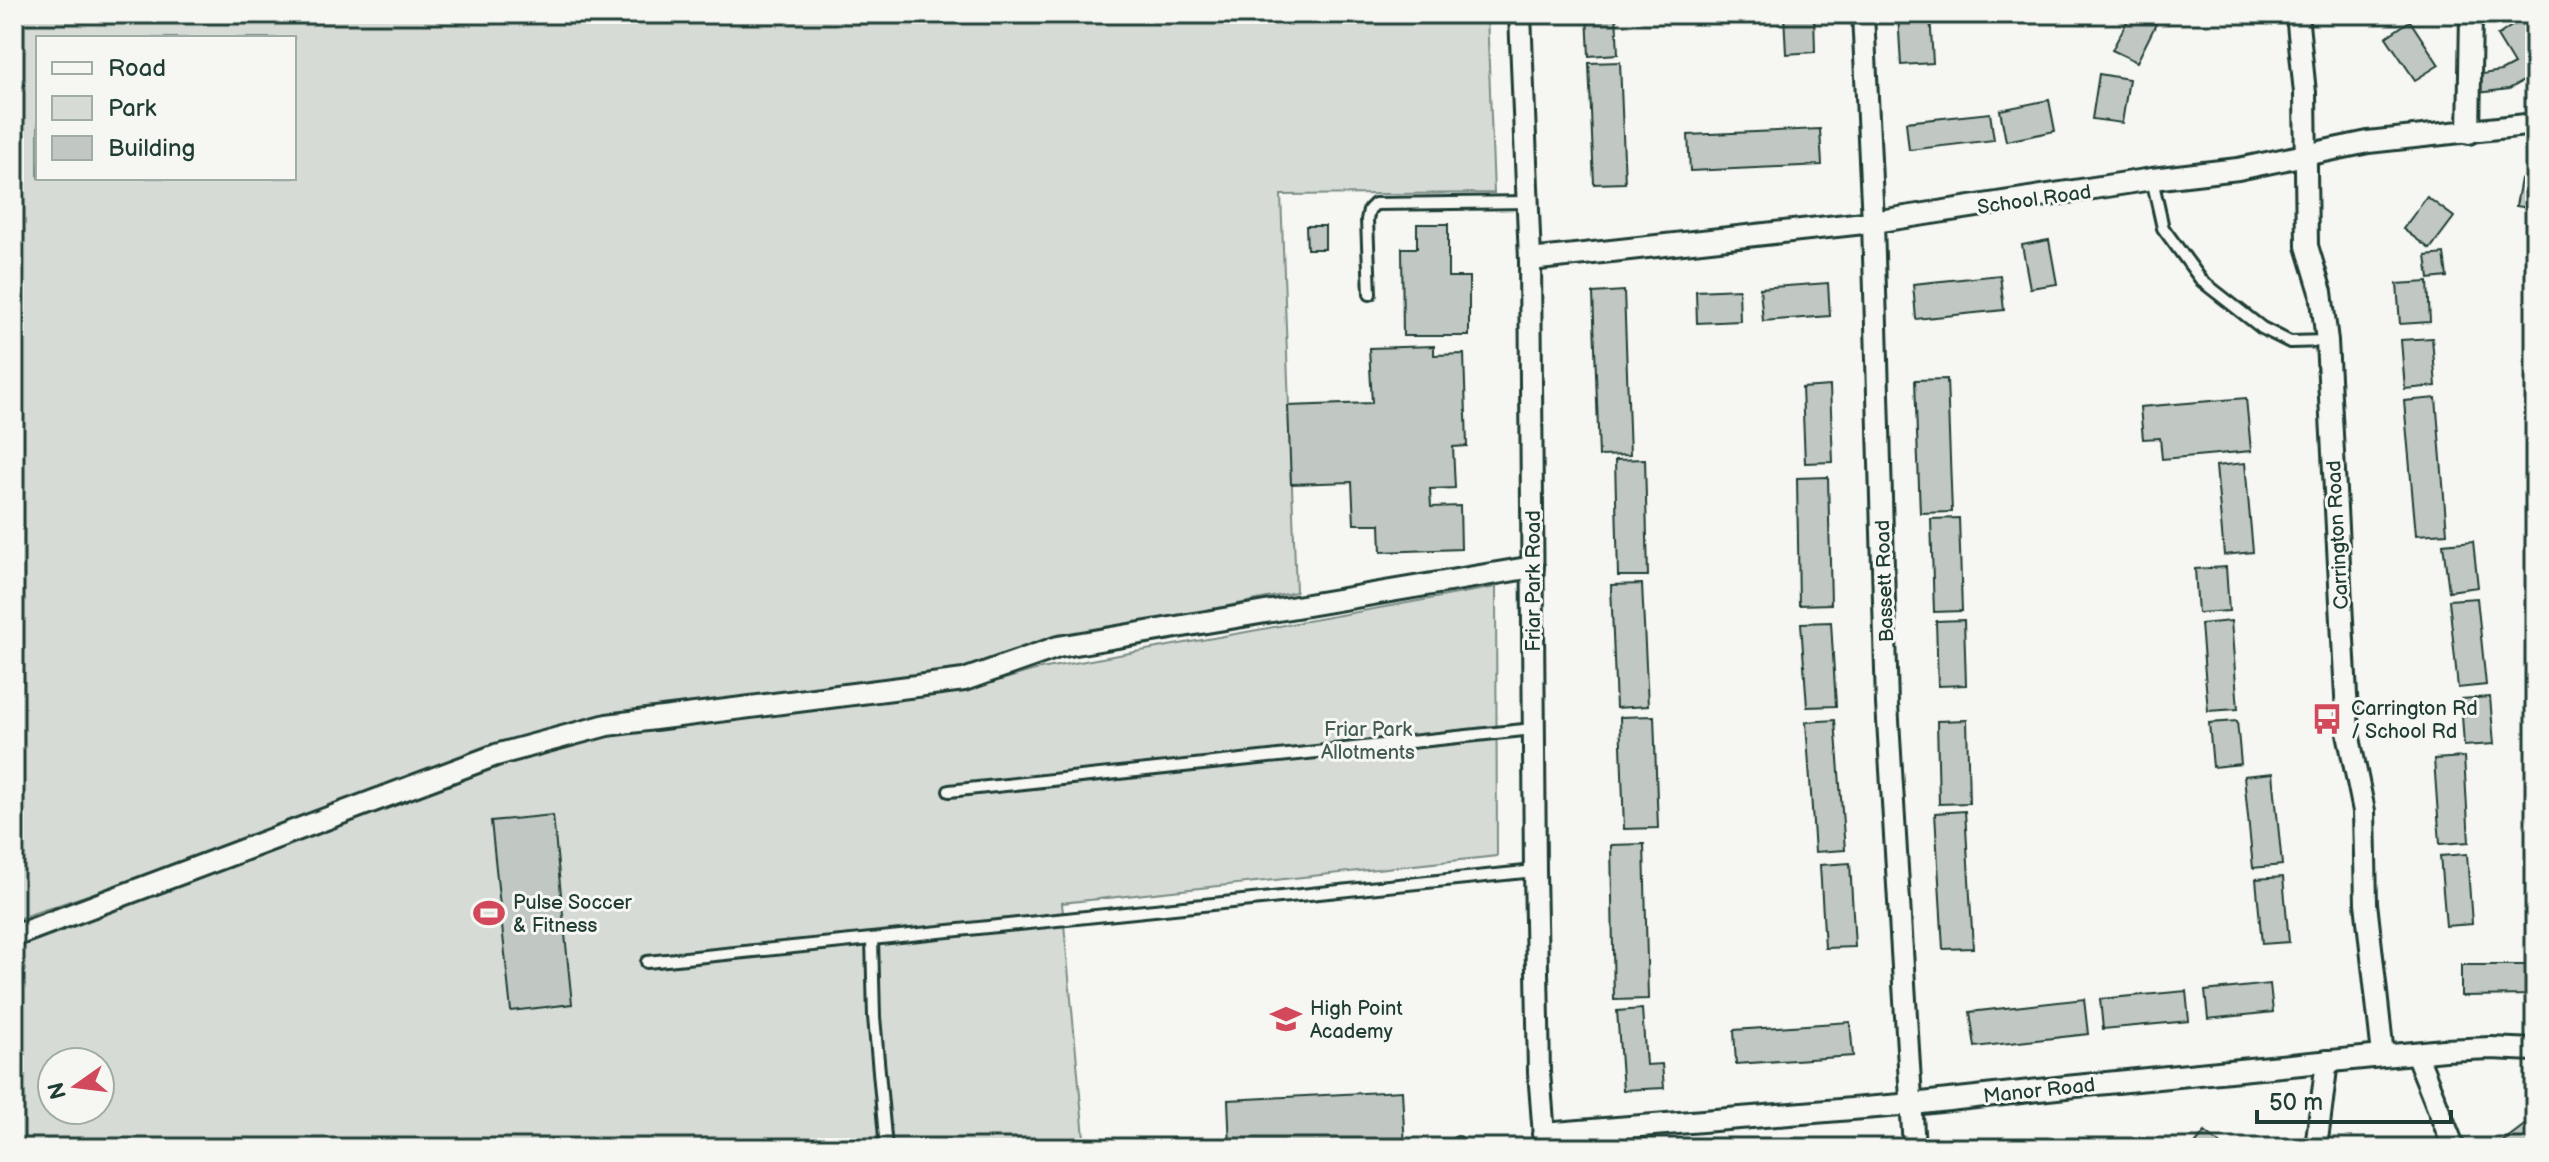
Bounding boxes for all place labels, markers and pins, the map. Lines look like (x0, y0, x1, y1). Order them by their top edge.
place label: Carrington Rd / School Rd (2351, 697, 2478, 744)
bus stop icon: Carrington Rd / School Rd (2310, 702, 2344, 736)
place label: Pulse Soccer & Fitness (513, 891, 633, 938)
sports icon: Pulse Soccer & Fitness (472, 896, 506, 930)
place label: High Point Academy (1310, 997, 1403, 1044)
school or university icon: High Point Academy (1269, 1002, 1303, 1036)

